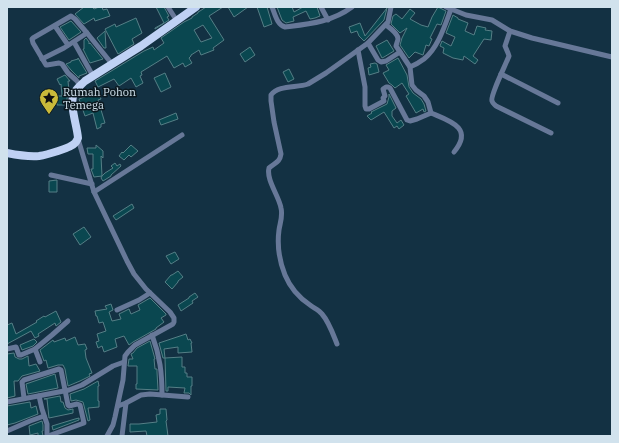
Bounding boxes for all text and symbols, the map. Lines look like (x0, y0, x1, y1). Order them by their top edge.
place label: Rumah Pohon Temega (63, 85, 136, 112)
place icon: Rumah Pohon Temega (38, 87, 60, 115)

